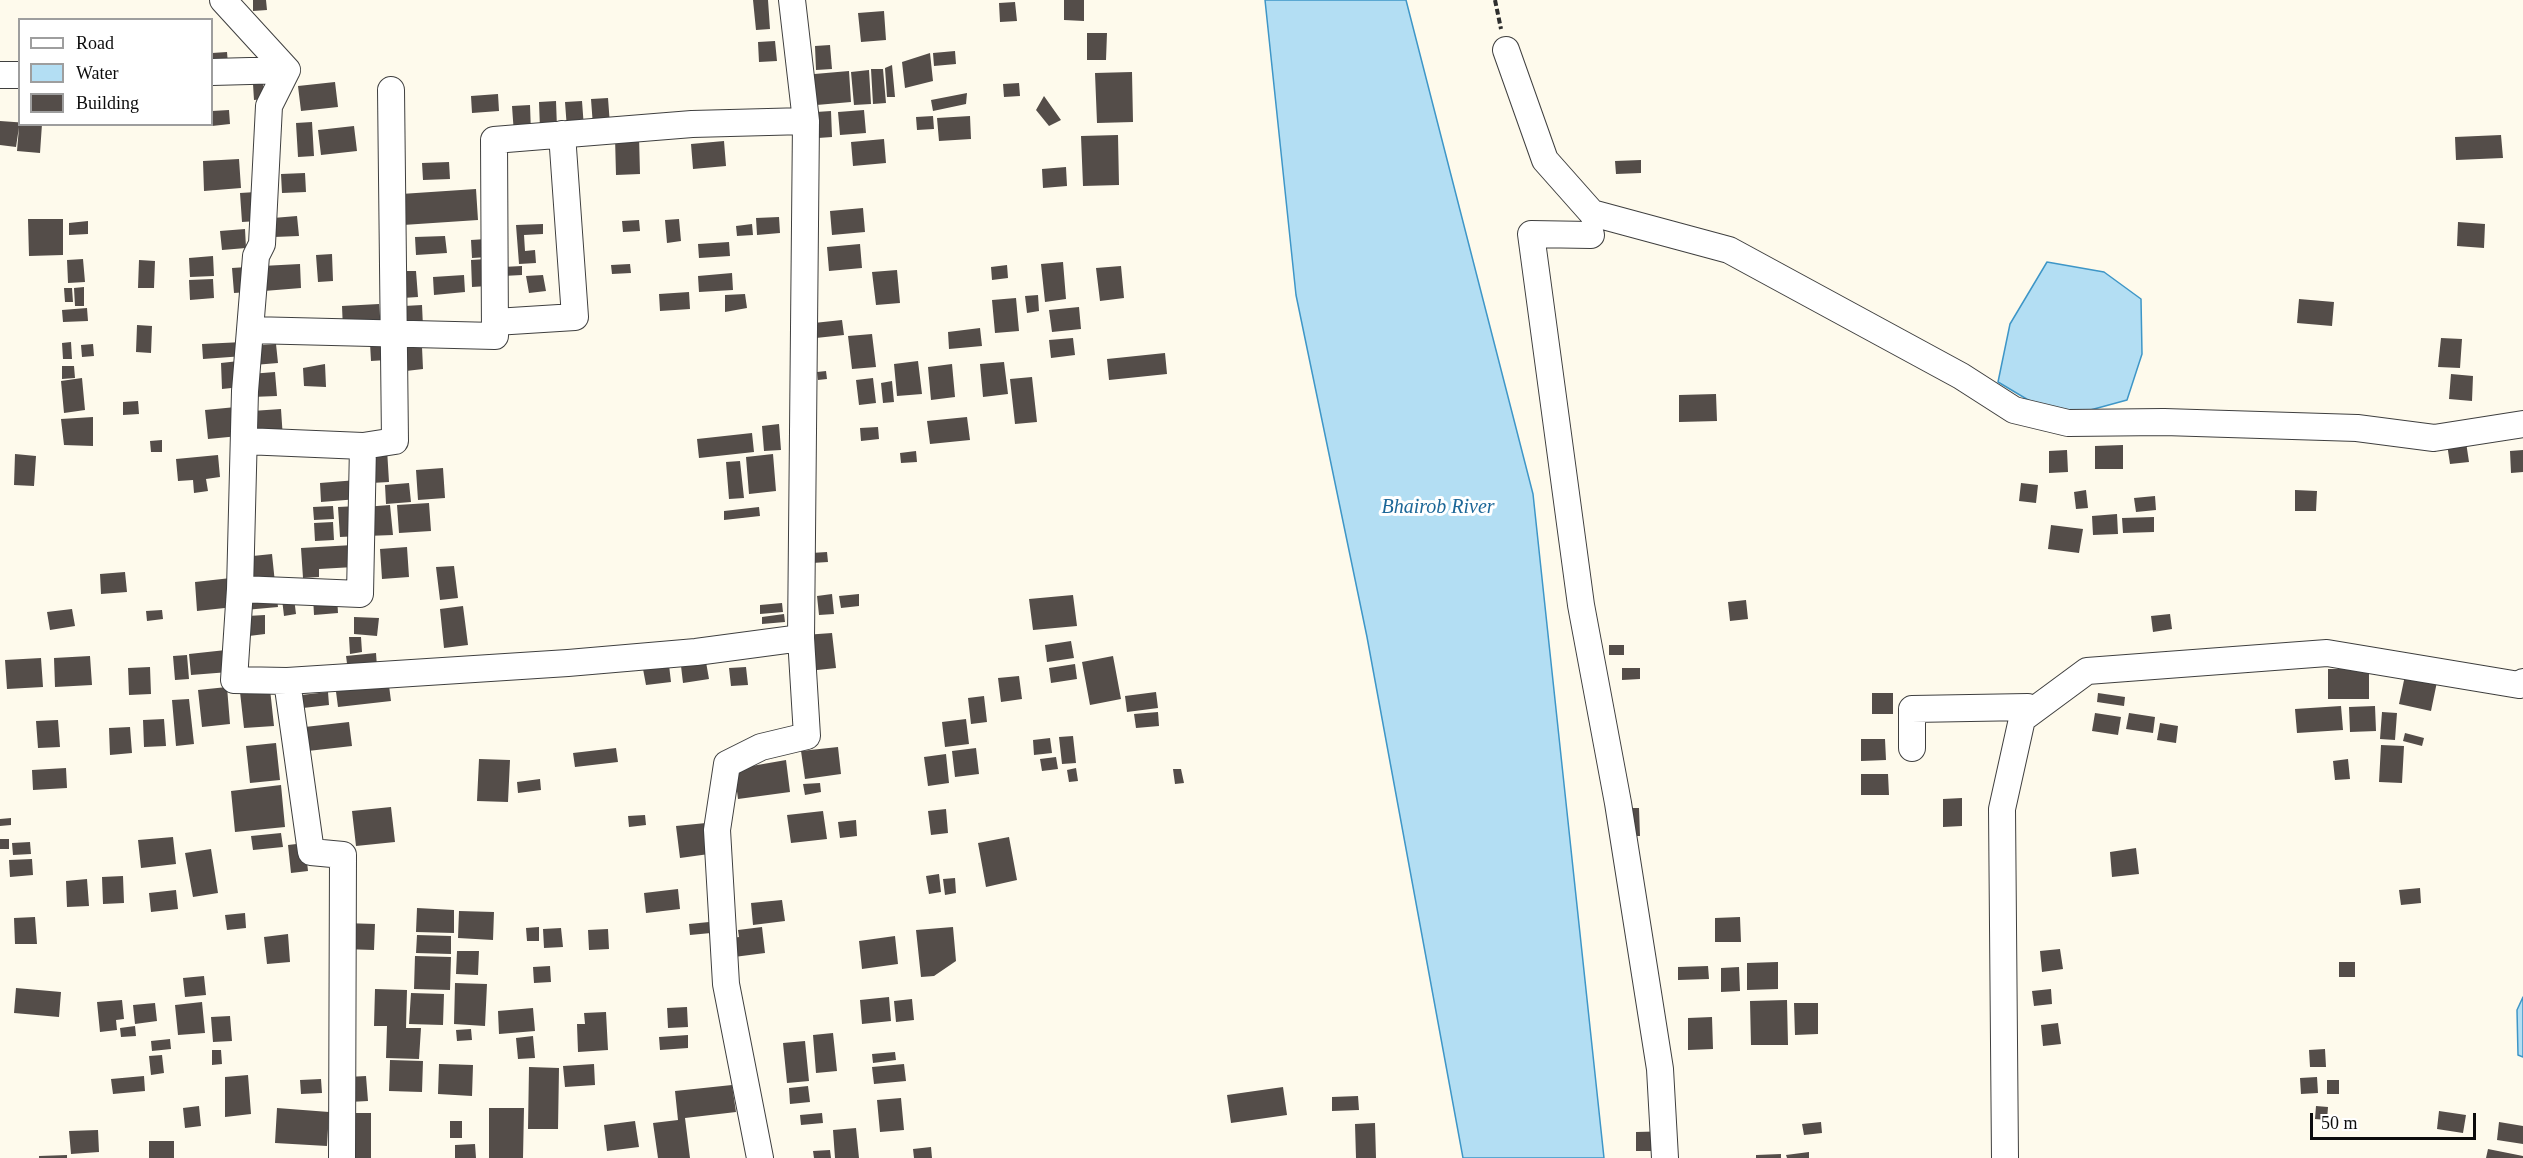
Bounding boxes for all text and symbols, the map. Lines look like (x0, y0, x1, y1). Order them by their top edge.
legend (18, 18, 213, 126)
text: Road (76, 33, 114, 53)
text: Water (76, 63, 119, 83)
text: Building (76, 93, 139, 113)
water label: Bhairob River (1381, 496, 1495, 520)
scale bar (2313, 1101, 2480, 1139)
text: 50 m (2321, 1113, 2358, 1133)

